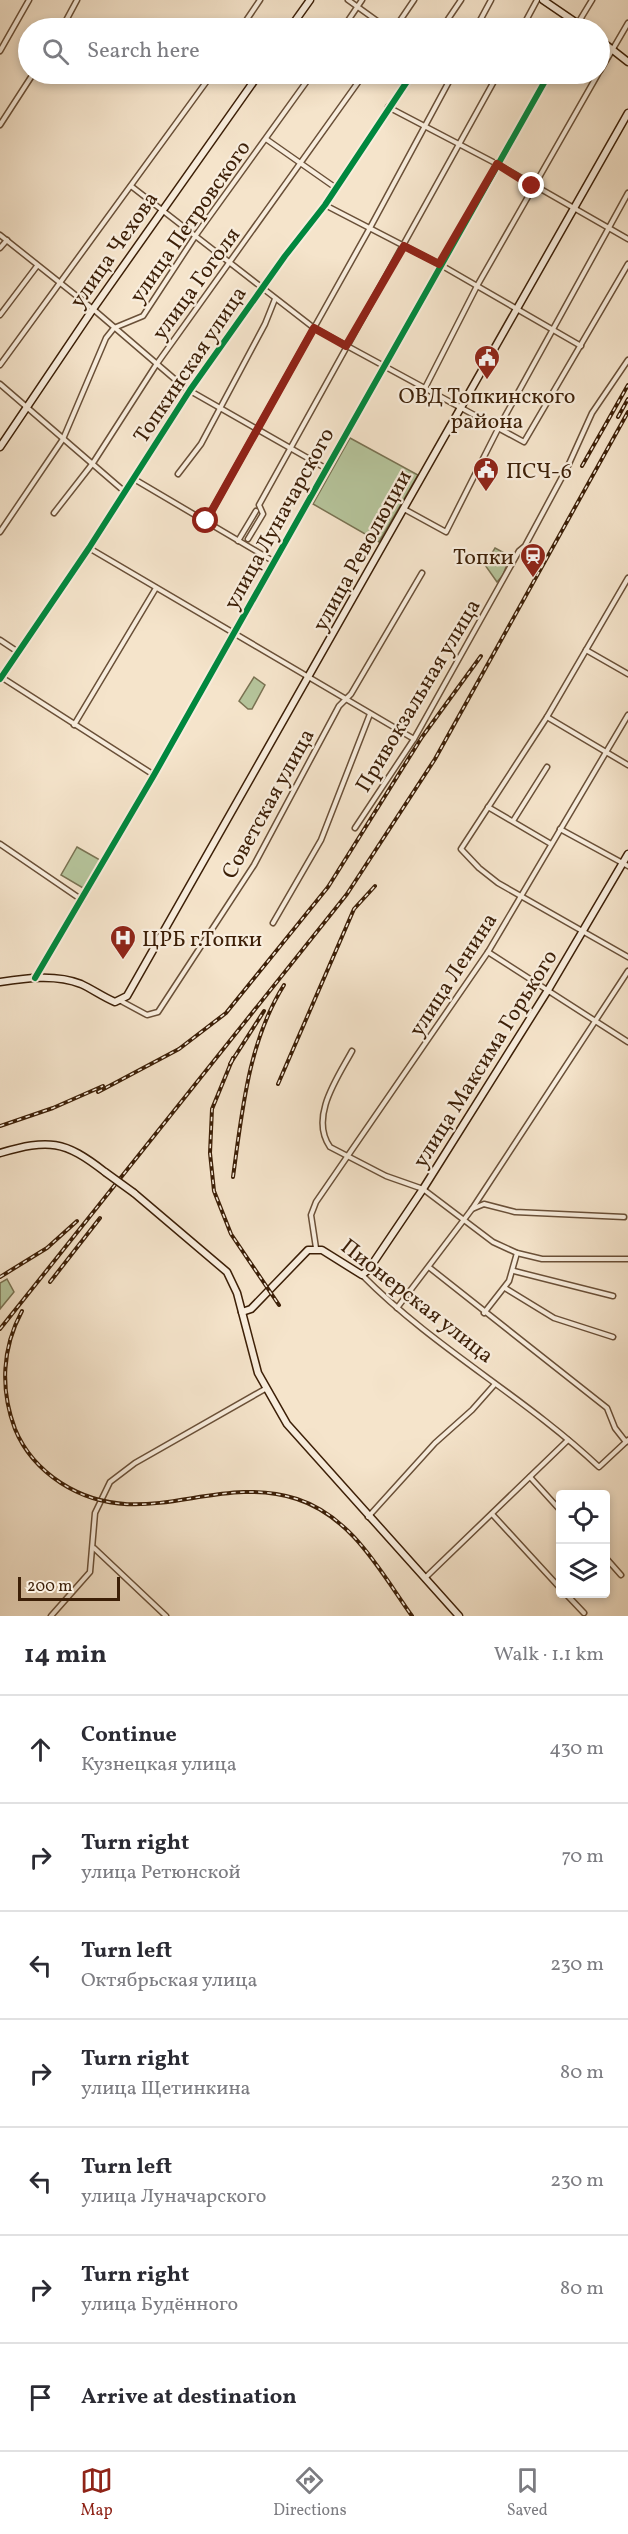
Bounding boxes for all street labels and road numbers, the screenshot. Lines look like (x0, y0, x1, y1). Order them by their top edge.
street label: улица Петровского (123, 135, 259, 310)
street label: улица Чехова (63, 186, 167, 315)
street label: улица Гоголя (145, 222, 249, 347)
street label: Топкинская улица (127, 281, 255, 450)
street label: улица Луначарского (217, 422, 343, 616)
street label: улица Революции (306, 465, 420, 638)
street label: Привокзальная улица (349, 594, 489, 799)
street label: Советская улица (215, 723, 323, 885)
street label: улица Ленина (402, 907, 506, 1043)
street label: улица Максима Горького (406, 944, 566, 1174)
street label: Пионерская улица (333, 1232, 500, 1372)

